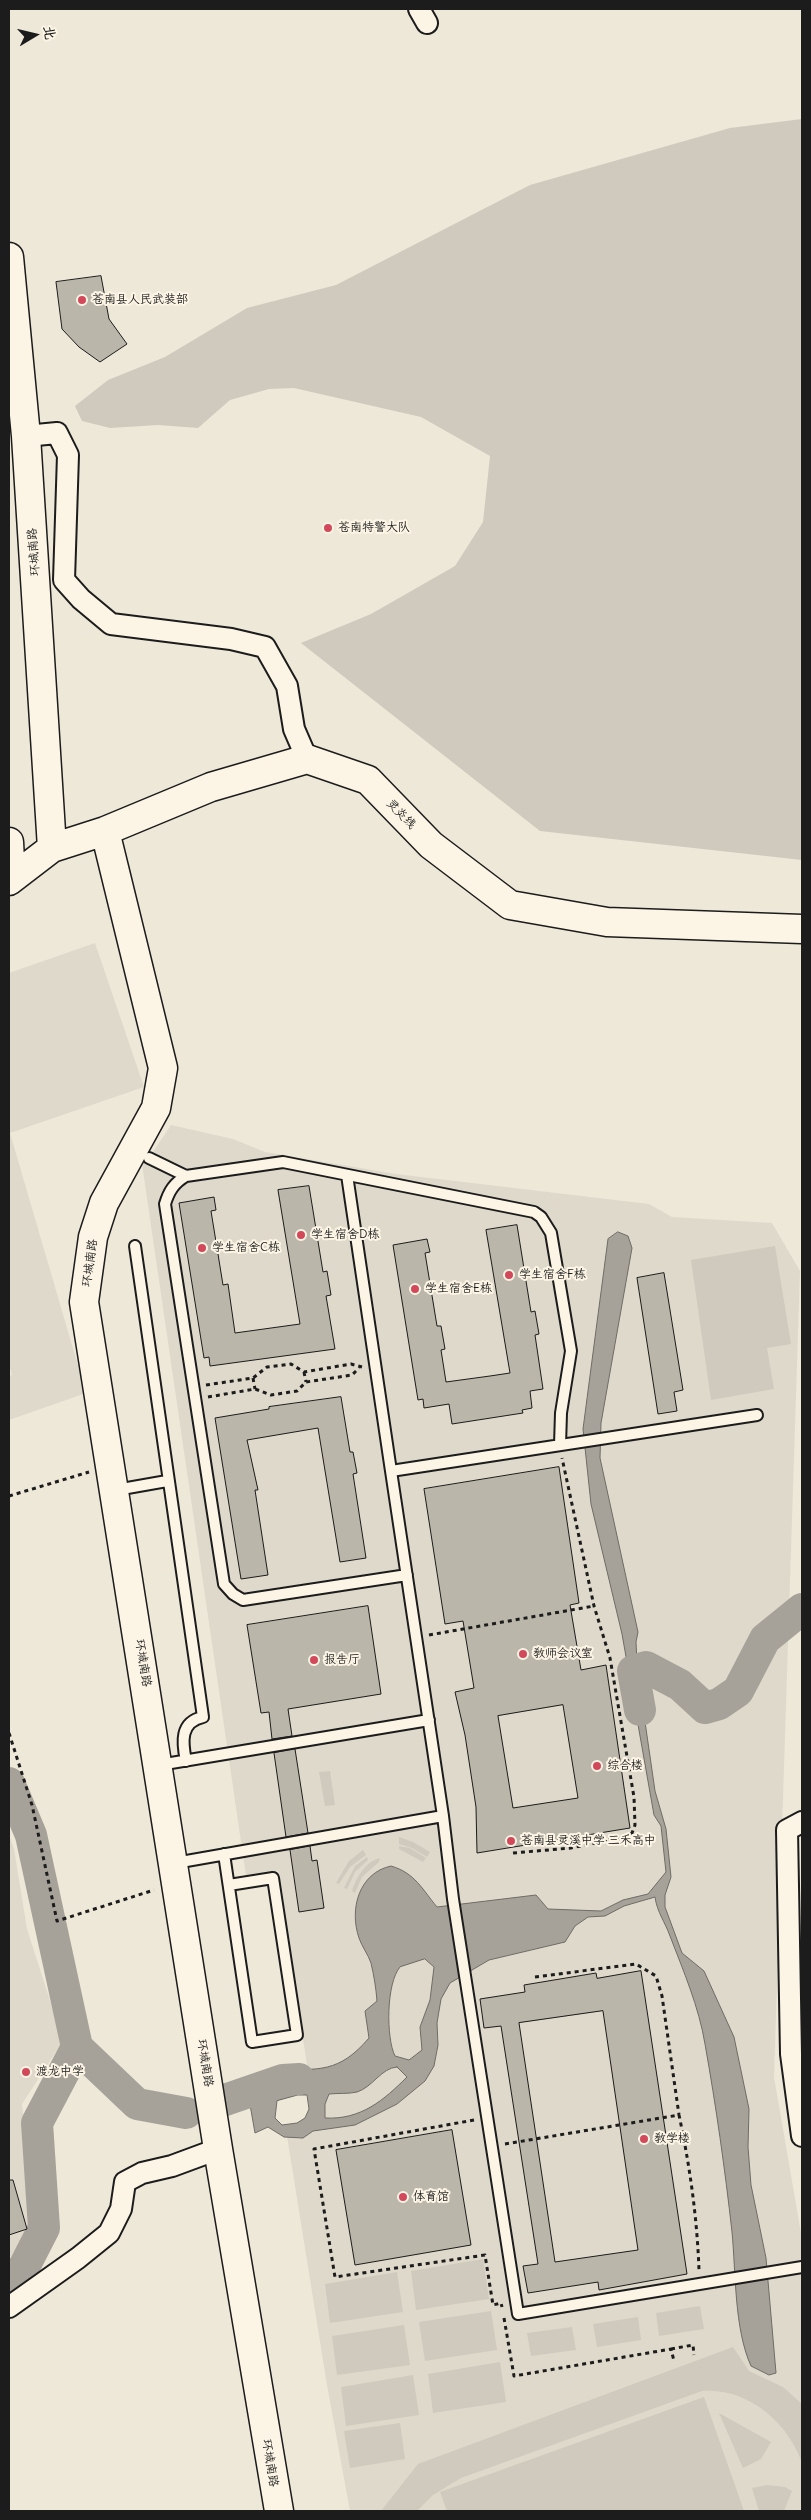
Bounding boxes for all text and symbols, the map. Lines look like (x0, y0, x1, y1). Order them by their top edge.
north arrow (10, 10, 60, 60)
text: 北 (40, 24, 60, 41)
place label: 苍南县人民武装部 (92, 293, 188, 307)
marker: 苍南县人民武装部 (76, 294, 88, 306)
place label: 苍南特警大队 (338, 521, 410, 535)
marker: 苍南特警大队 (322, 522, 334, 534)
street label: 环城南路 (25, 528, 43, 576)
street label: 灵炎线 (383, 796, 419, 832)
place label: 学生宿舍D栋 (311, 1228, 380, 1242)
marker: 学生宿舍D栋 (295, 1229, 307, 1241)
street label: 环城南路 (80, 1238, 100, 1288)
place label: 学生宿舍C栋 (212, 1241, 280, 1255)
marker: 学生宿舍C栋 (196, 1242, 208, 1254)
place label: 学生宿舍F栋 (519, 1268, 586, 1282)
marker: 学生宿舍F栋 (503, 1269, 515, 1281)
place label: 学生宿舍E栋 (425, 1282, 492, 1296)
marker: 学生宿舍E栋 (409, 1283, 421, 1295)
street label: 环城南路 (132, 1638, 154, 1688)
place label: 教师会议室 (533, 1647, 593, 1661)
marker: 教师会议室 (517, 1648, 529, 1660)
place label: 报告厅 (324, 1653, 360, 1667)
marker: 报告厅 (308, 1654, 320, 1666)
place label: 综合楼 (607, 1759, 643, 1773)
marker: 综合楼 (591, 1760, 603, 1772)
place label: 苍南县灵溪中学·三禾高中 (521, 1834, 656, 1848)
marker: 苍南县灵溪中学·三禾高中 (505, 1835, 517, 1847)
street label: 环城南路 (194, 2038, 216, 2088)
place label: 渡龙中学 (36, 2065, 84, 2079)
marker: 渡龙中学 (20, 2066, 32, 2078)
place label: 教学楼 (654, 2132, 690, 2146)
marker: 教学楼 (638, 2133, 650, 2145)
place label: 体育馆 (413, 2190, 449, 2204)
marker: 体育馆 (397, 2191, 409, 2203)
street label: 环城南路 (259, 2438, 281, 2488)

